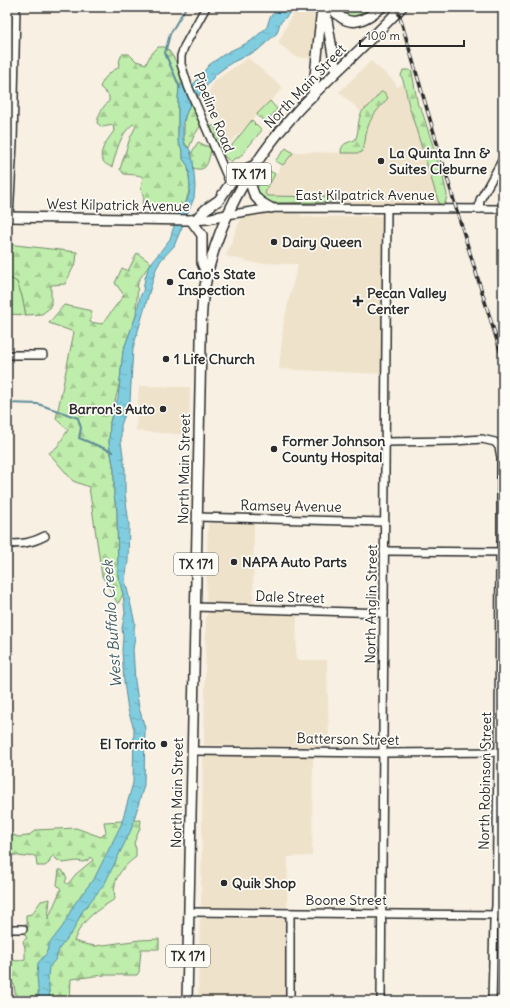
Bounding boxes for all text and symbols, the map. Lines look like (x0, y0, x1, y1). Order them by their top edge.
scale bar (360, 22, 464, 48)
text: 100 m (366, 28, 400, 43)
street label: North Main Street (260, 40, 350, 132)
street label: Pipeline Road (190, 69, 238, 155)
place label: La Quinta Inn & Suites Cleburne (389, 144, 490, 178)
marker: La Quinta Inn & Suites Cleburne (376, 156, 386, 166)
road number: TX 171 (227, 163, 271, 185)
street label: East Kilpatrick Avenue (295, 186, 435, 204)
street label: West Kilpatrick Avenue (46, 195, 190, 215)
place label: Dairy Queen (282, 233, 362, 251)
marker: Dairy Queen (269, 237, 279, 247)
place label: Cano's State Inspection (178, 265, 256, 299)
marker: Cano's State Inspection (165, 277, 175, 287)
place label: Pecan Valley Center (367, 284, 447, 318)
marker: Pecan Valley Center (352, 295, 364, 307)
place label: 1 Life Church (174, 350, 255, 368)
marker: 1 Life Church (161, 354, 171, 364)
place label: Barron's Auto (69, 400, 155, 418)
marker: Barron's Auto (158, 404, 168, 414)
street label: North Main Street (174, 413, 194, 524)
place label: Former Johnson County Hospital (282, 432, 385, 466)
marker: Former Johnson County Hospital (269, 444, 279, 454)
street label: Ramsey Avenue (240, 496, 342, 516)
street label: North Anglin Street (361, 544, 381, 664)
road number: TX 171 (174, 553, 218, 575)
place label: NAPA Auto Parts (242, 553, 348, 571)
marker: NAPA Auto Parts (229, 557, 239, 567)
water label: West Buffalo Creek (97, 558, 125, 689)
street label: Dale Street (255, 587, 325, 607)
street label: North Robinson Street (475, 712, 495, 850)
street label: Batterson Street (296, 729, 400, 749)
place label: El Torrito (100, 735, 156, 753)
street label: North Main Street (167, 737, 187, 848)
marker: El Torrito (159, 739, 169, 749)
place label: Quik Shop (232, 874, 296, 892)
marker: Quik Shop (219, 878, 229, 888)
street label: Boone Street (305, 891, 387, 909)
road number: TX 171 (166, 945, 210, 967)

